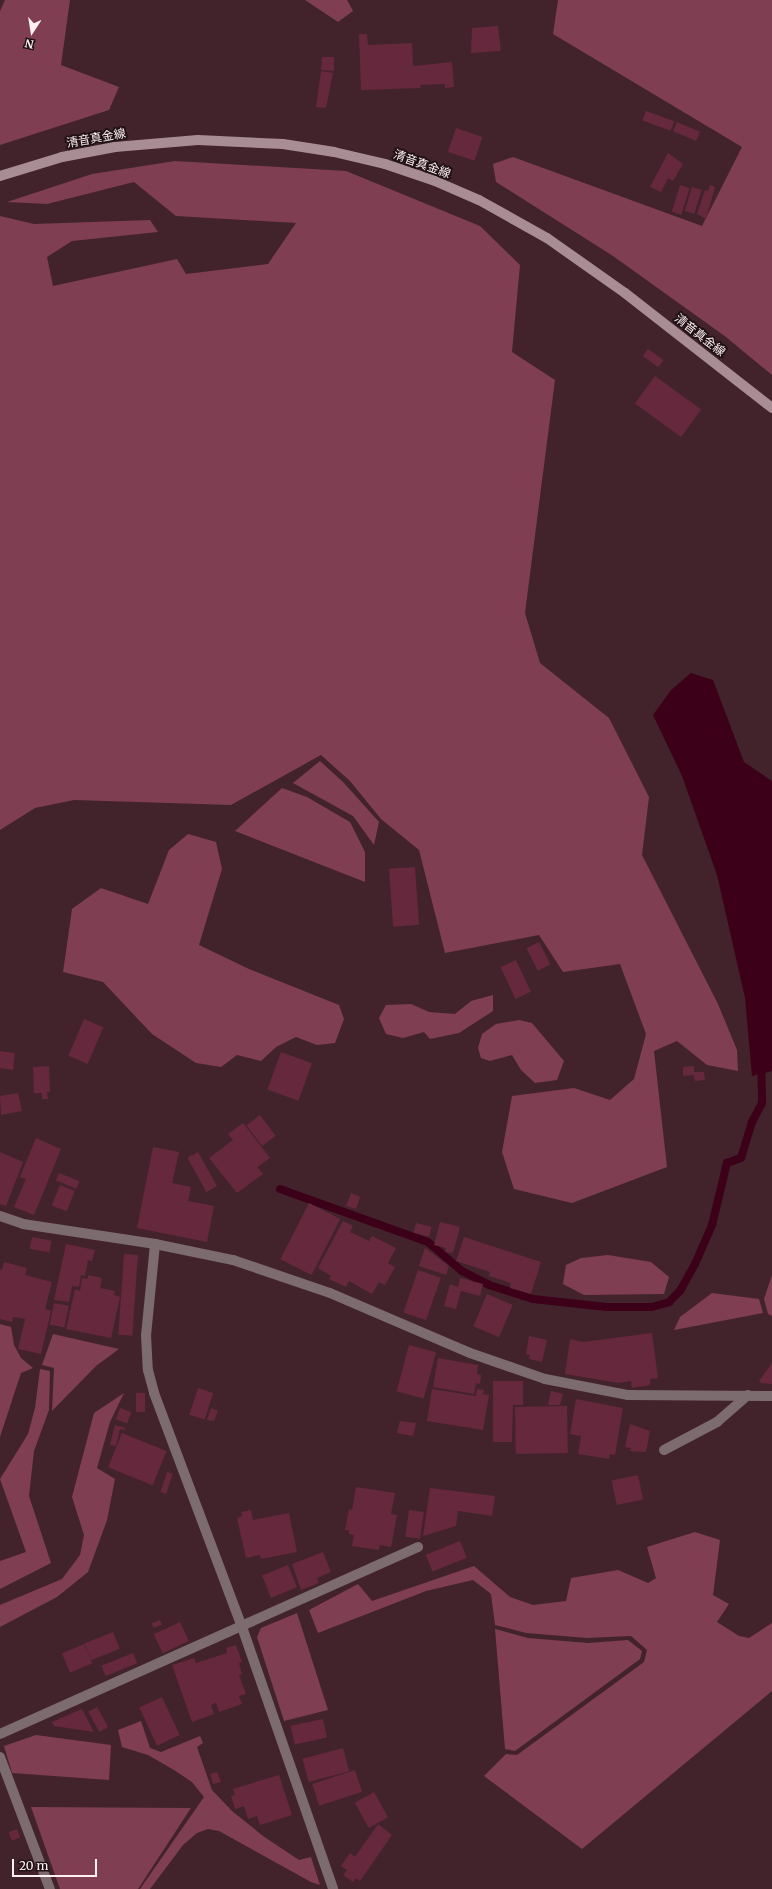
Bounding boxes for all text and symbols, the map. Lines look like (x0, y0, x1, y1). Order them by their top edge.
north arrow (12, 12, 52, 52)
text: N (24, 36, 35, 51)
street label: 清音真金線 (65, 126, 127, 150)
street label: 清音真金線 (391, 147, 453, 181)
street label: 清音真金線 (672, 311, 728, 359)
scale bar (14, 1851, 99, 1877)
text: 20 m (19, 1858, 48, 1873)

